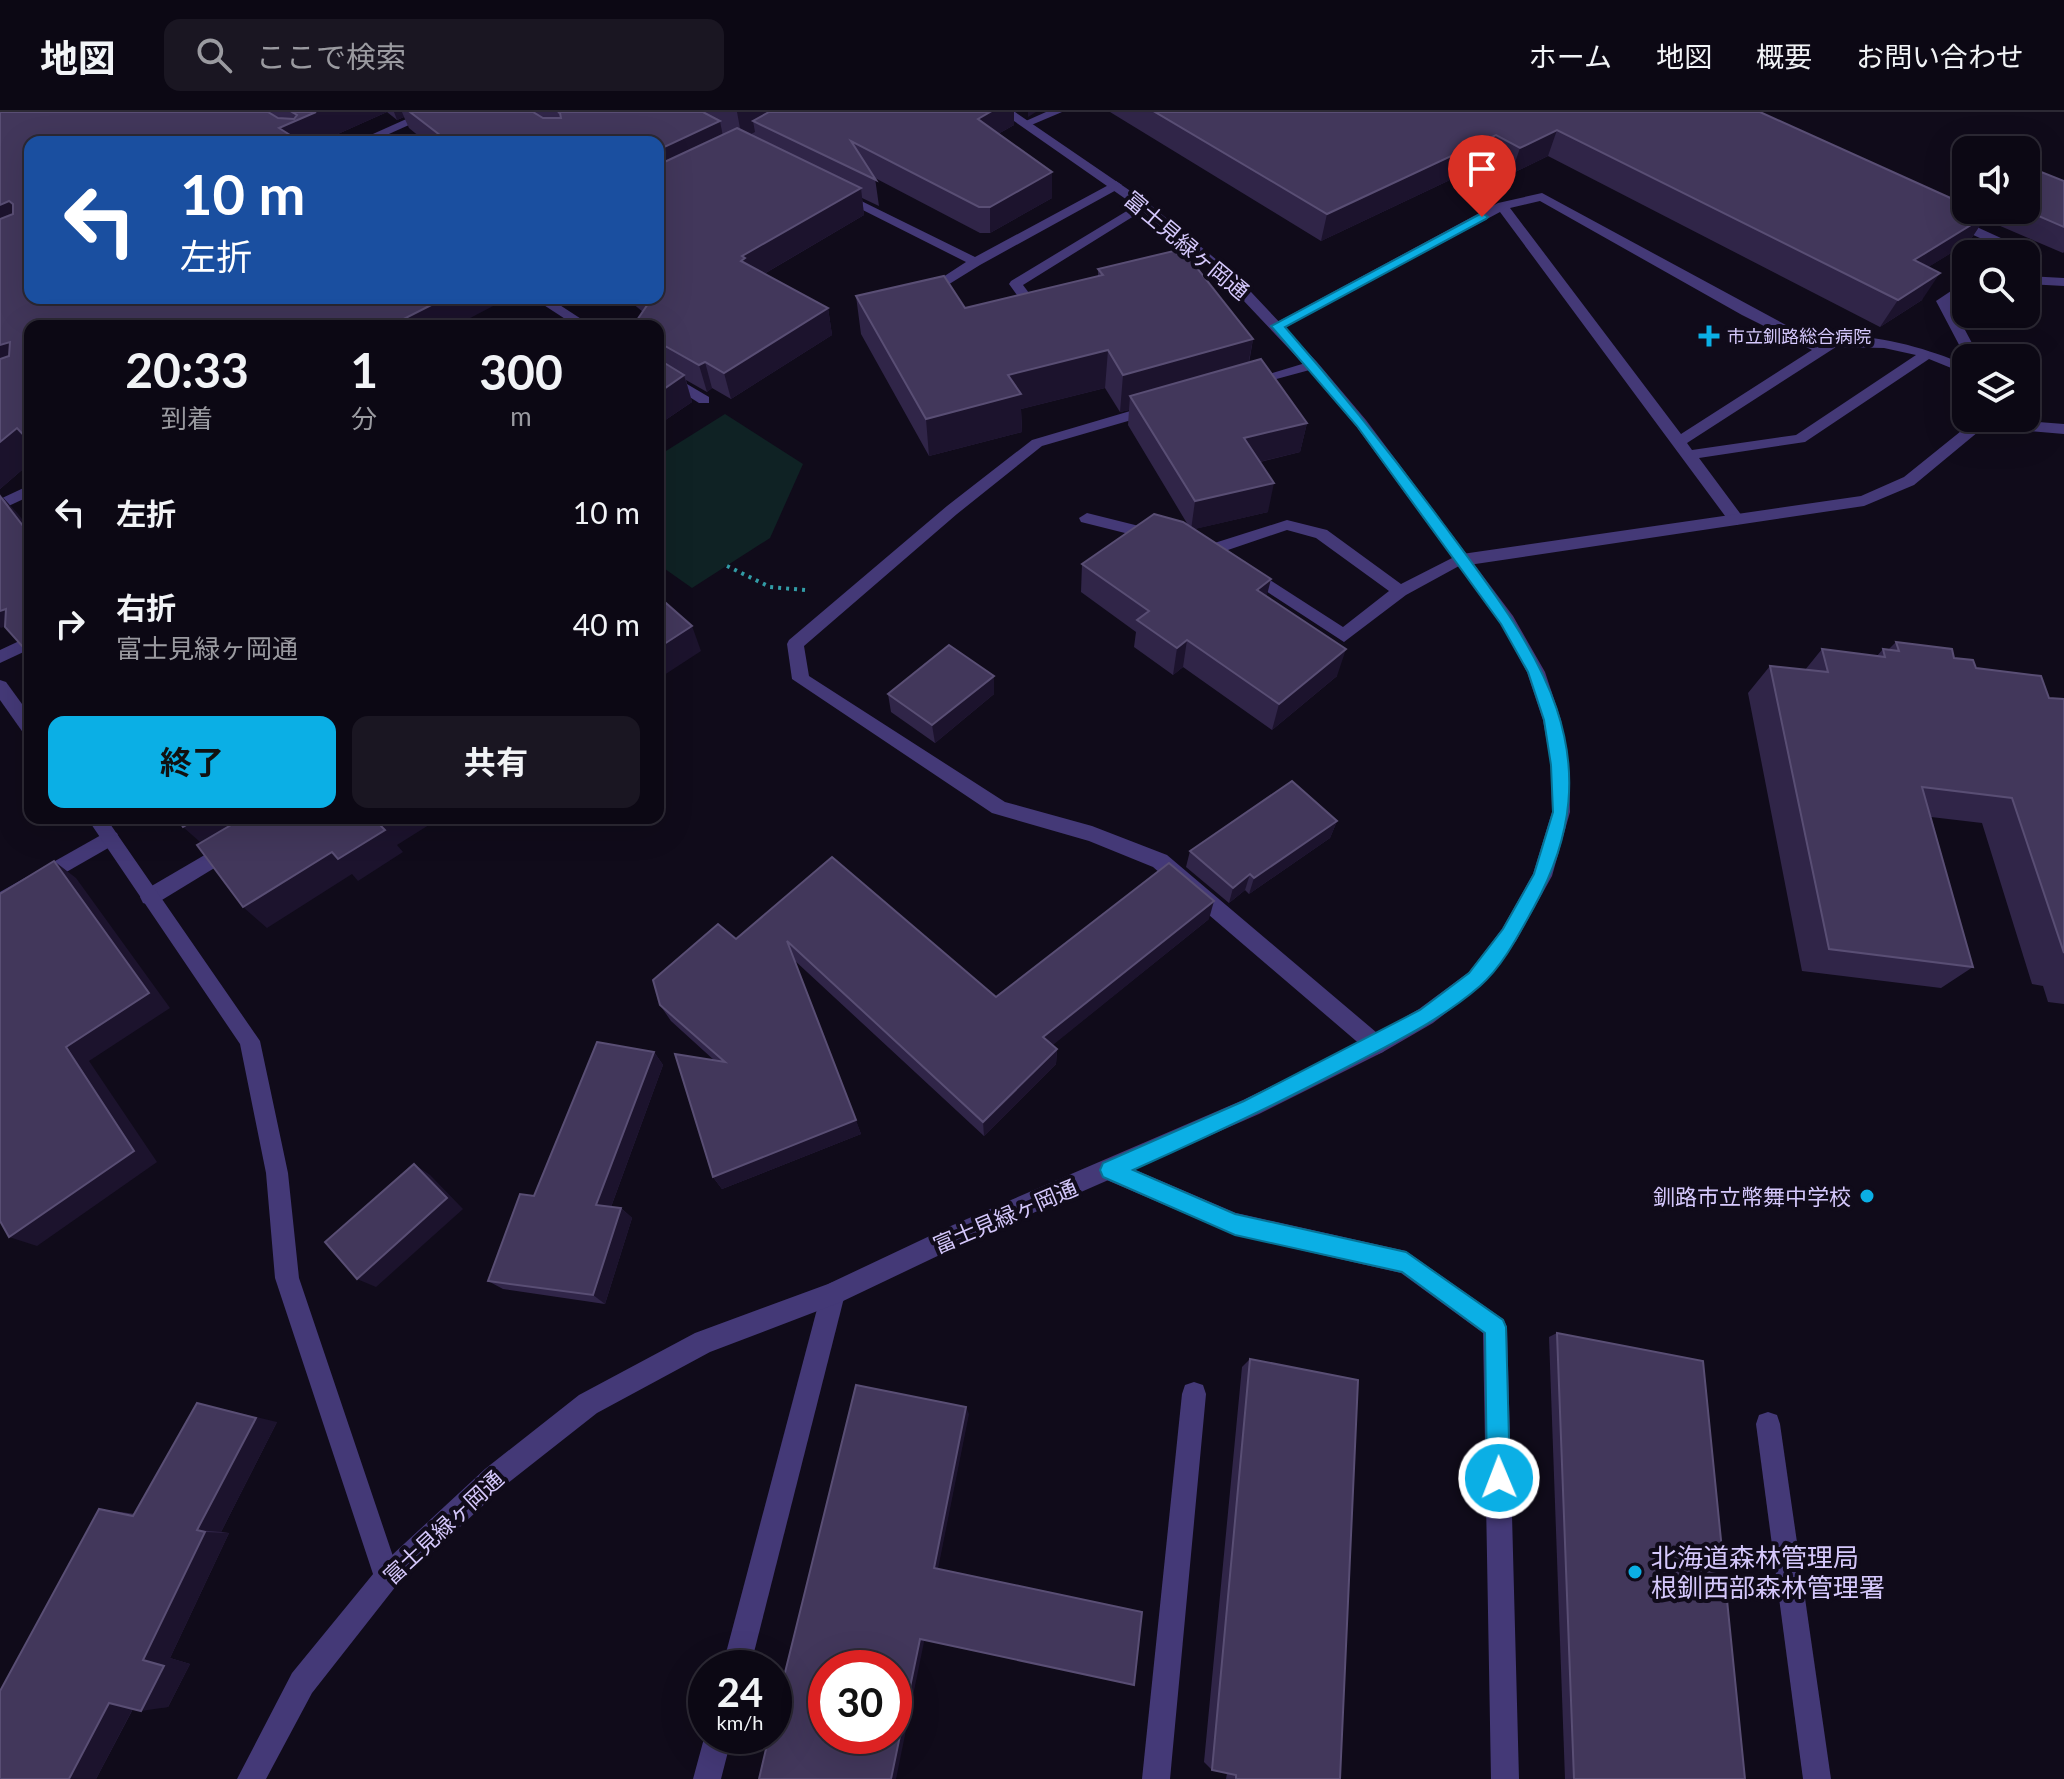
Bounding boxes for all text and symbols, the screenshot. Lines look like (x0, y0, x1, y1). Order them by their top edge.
search box (164, 19, 724, 91)
icon: search (192, 33, 236, 77)
text: 地図 (40, 34, 116, 80)
text: ここで検索 (256, 38, 406, 74)
text: ホーム (1529, 39, 1612, 73)
text: 地図 (1656, 39, 1712, 73)
text: 概要 (1756, 39, 1812, 73)
text: お問い合わせ (1856, 39, 2024, 73)
pin (1448, 135, 1516, 217)
map controls (1952, 136, 2040, 432)
button: sound (1952, 136, 2040, 224)
icon: arrive (1460, 147, 1504, 191)
text: 10 m (180, 160, 305, 227)
icon: left (48, 168, 152, 272)
street label: 富士見緑ヶ岡通 (1119, 185, 1255, 305)
text: 左折 (180, 234, 252, 278)
button: search (1952, 240, 2040, 328)
marker: 市立釧路総合病院 (1698, 325, 1720, 347)
place label: 市立釧路総合病院 (1727, 325, 1871, 347)
text: 20:33 (125, 341, 249, 398)
text: 1 (350, 341, 378, 398)
text: 300 (479, 343, 563, 400)
button: layers (1952, 344, 2040, 432)
text: m (510, 400, 532, 432)
text: 到着 (161, 402, 213, 434)
text: 分 (351, 402, 377, 434)
icon: left (48, 490, 92, 534)
text: 10 m (573, 494, 640, 530)
text: 左折 (116, 495, 176, 531)
text: 右折 (116, 589, 176, 625)
icon: right (48, 602, 92, 646)
text: 40 m (573, 606, 640, 642)
text: 富士見緑ヶ岡通 (116, 632, 298, 664)
button: 終了 (48, 716, 336, 808)
button: 共有 (352, 716, 640, 808)
street label: 富士見緑ヶ岡通 (929, 1173, 1081, 1259)
place label: 釧路市立幣舞中学校 (1653, 1183, 1851, 1210)
marker: 釧路市立幣舞中学校 (1858, 1187, 1876, 1205)
position arrow (1457, 1436, 1541, 1520)
street label: 富士見緑ヶ岡通 (377, 1465, 509, 1589)
place label: 北海道森林管理局 根釧西部森林管理署 (1651, 1541, 1885, 1603)
marker: 北海道森林管理局 根釧西部森林管理署 (1626, 1563, 1644, 1581)
speed limit sign: 30 (808, 1650, 912, 1754)
text: 24 (717, 1668, 763, 1716)
text: km/h (717, 1710, 763, 1734)

